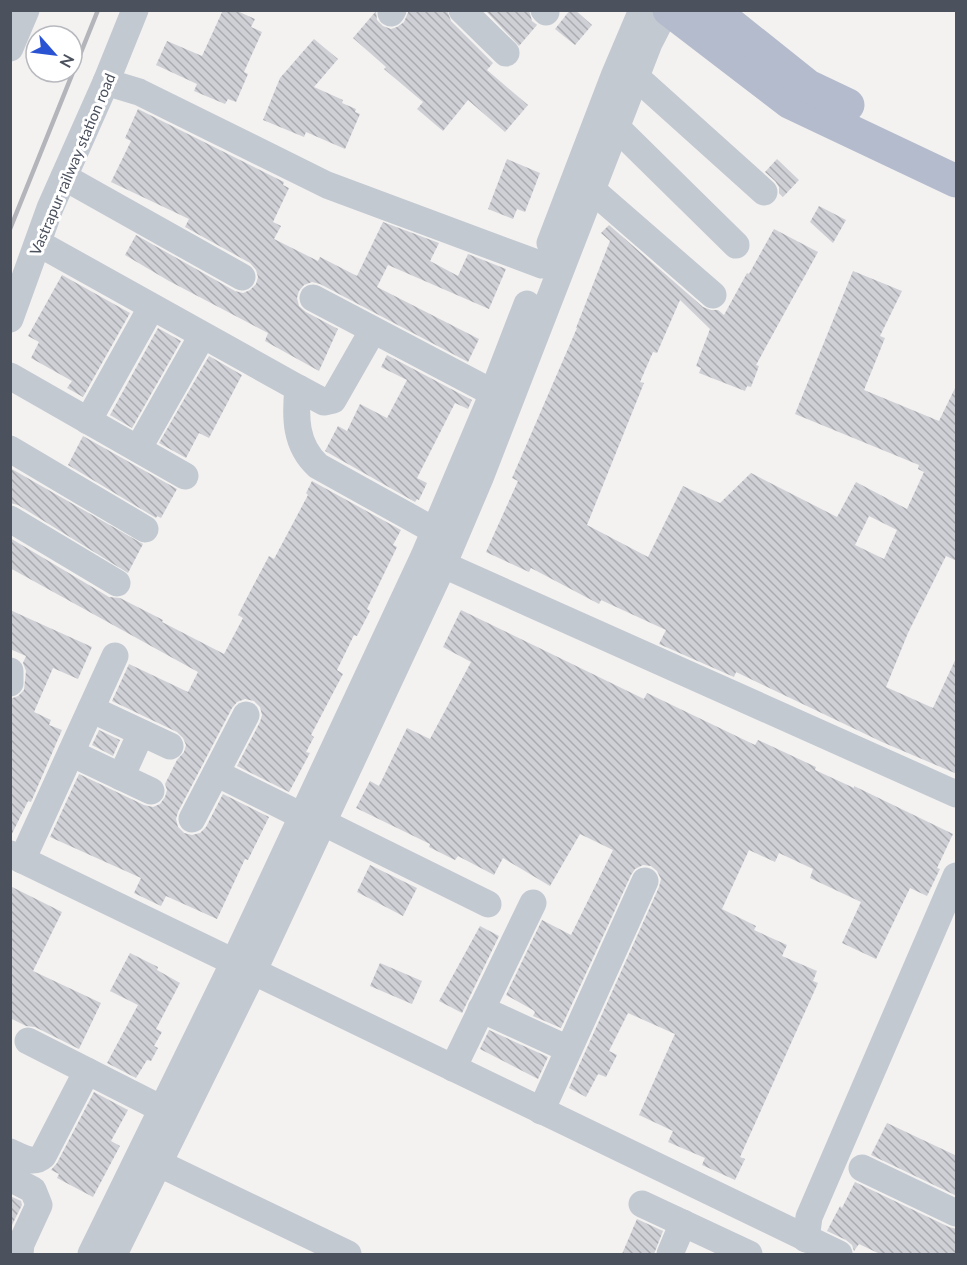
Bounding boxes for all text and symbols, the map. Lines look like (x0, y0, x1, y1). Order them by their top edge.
north arrow (24, 24, 84, 84)
text: N (56, 51, 79, 71)
street label: Vastrapur railway station road (25, 70, 119, 258)

